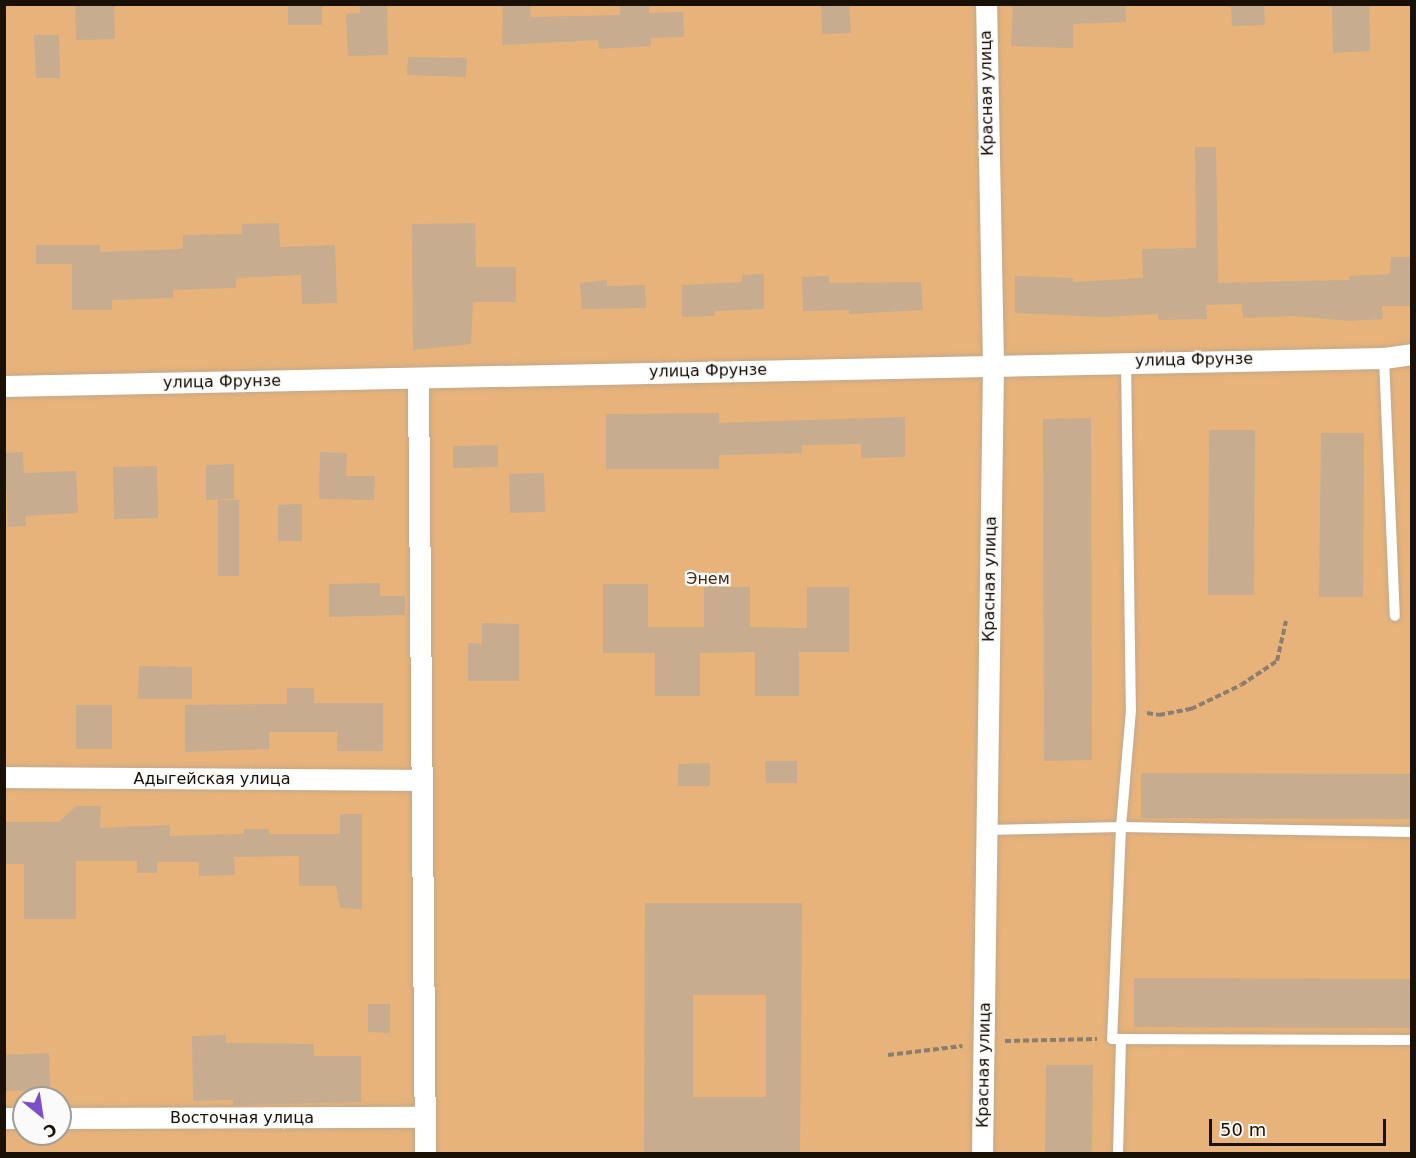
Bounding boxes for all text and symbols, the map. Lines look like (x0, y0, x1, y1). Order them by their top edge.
street label: Красная улица (976, 30, 998, 156)
street label: улица Фрунзе (1135, 349, 1253, 371)
street label: улица Фрунзе (649, 360, 767, 382)
street label: улица Фрунзе (163, 371, 281, 393)
street label: Красная улица (979, 516, 1001, 642)
park label: Энем (686, 569, 730, 589)
street label: Адыгейская улица (133, 769, 291, 789)
street label: Красная улица (973, 1002, 995, 1128)
north arrow (12, 1086, 72, 1146)
scale bar (1212, 1107, 1389, 1145)
street label: Восточная улица (170, 1108, 314, 1128)
text: С (40, 1119, 60, 1141)
text: 50 m (1220, 1119, 1266, 1140)

